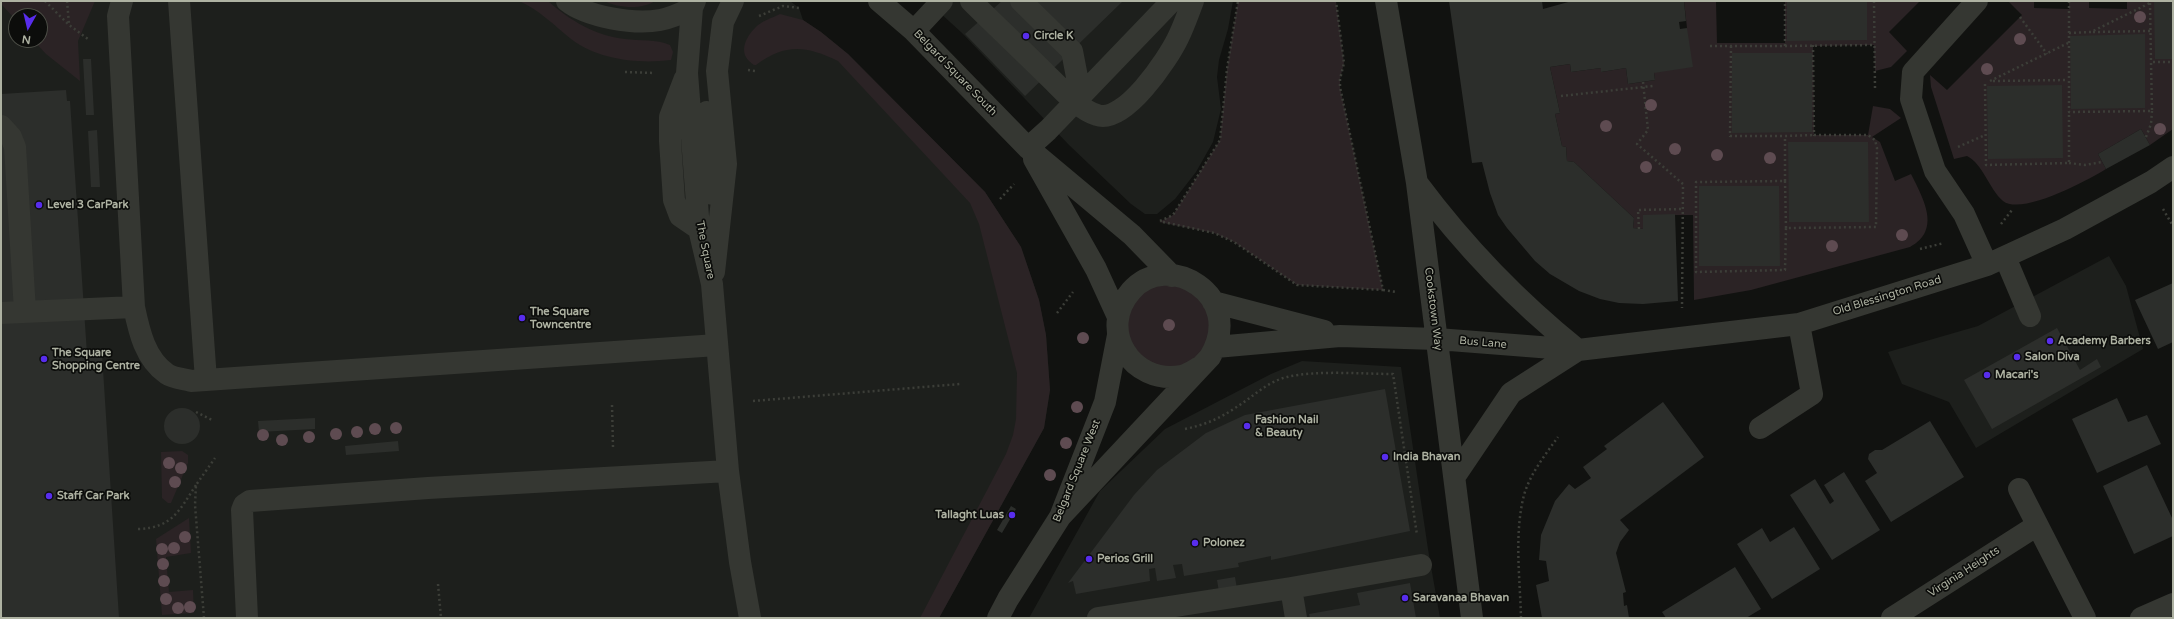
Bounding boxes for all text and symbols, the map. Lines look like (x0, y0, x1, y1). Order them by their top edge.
north arrow (8, 8, 48, 48)
street label: Belgard Square South (911, 27, 999, 119)
place label: Circle K (1034, 29, 1073, 43)
marker: Circle K (1021, 31, 1031, 41)
text: N (21, 32, 32, 46)
place label: Level 3 CarPark (47, 198, 128, 212)
marker: Level 3 CarPark (34, 200, 44, 210)
street label: The Square (693, 220, 717, 280)
street label: Cookstown Way (1421, 267, 1445, 351)
street label: Old Blessington Road (1831, 273, 1943, 319)
place label: The Square Towncentre (530, 305, 591, 331)
marker: The Square Towncentre (517, 313, 527, 323)
street label: Bus Lane (1459, 334, 1507, 352)
place label: Academy Barbers (2058, 334, 2151, 348)
marker: Academy Barbers (2045, 336, 2055, 346)
place label: The Square Shopping Centre (52, 346, 140, 372)
place label: Salon Diva (2025, 350, 2080, 364)
marker: Salon Diva (2012, 352, 2022, 362)
marker: The Square Shopping Centre (39, 354, 49, 364)
place label: Macari's (1995, 368, 2039, 382)
marker: Macari's (1982, 370, 1992, 380)
place label: Fashion Nail & Beauty (1255, 413, 1318, 439)
street label: Belgard Square West (1050, 418, 1104, 524)
marker: Fashion Nail & Beauty (1242, 421, 1252, 431)
place label: India Bhavan (1393, 450, 1460, 464)
marker: India Bhavan (1380, 452, 1390, 462)
place label: Staff Car Park (57, 489, 130, 503)
marker: Staff Car Park (44, 491, 54, 501)
place label: Tallaght Luas (935, 508, 1004, 522)
marker: Tallaght Luas (1007, 510, 1017, 520)
place label: Polonez (1203, 536, 1245, 550)
marker: Polonez (1190, 538, 1200, 548)
street label: Virginia Heights (1926, 544, 2002, 600)
place label: Perios Grill (1097, 552, 1153, 566)
marker: Perios Grill (1084, 554, 1094, 564)
place label: Saravanaa Bhavan (1413, 591, 1509, 605)
marker: Saravanaa Bhavan (1400, 593, 1410, 603)

